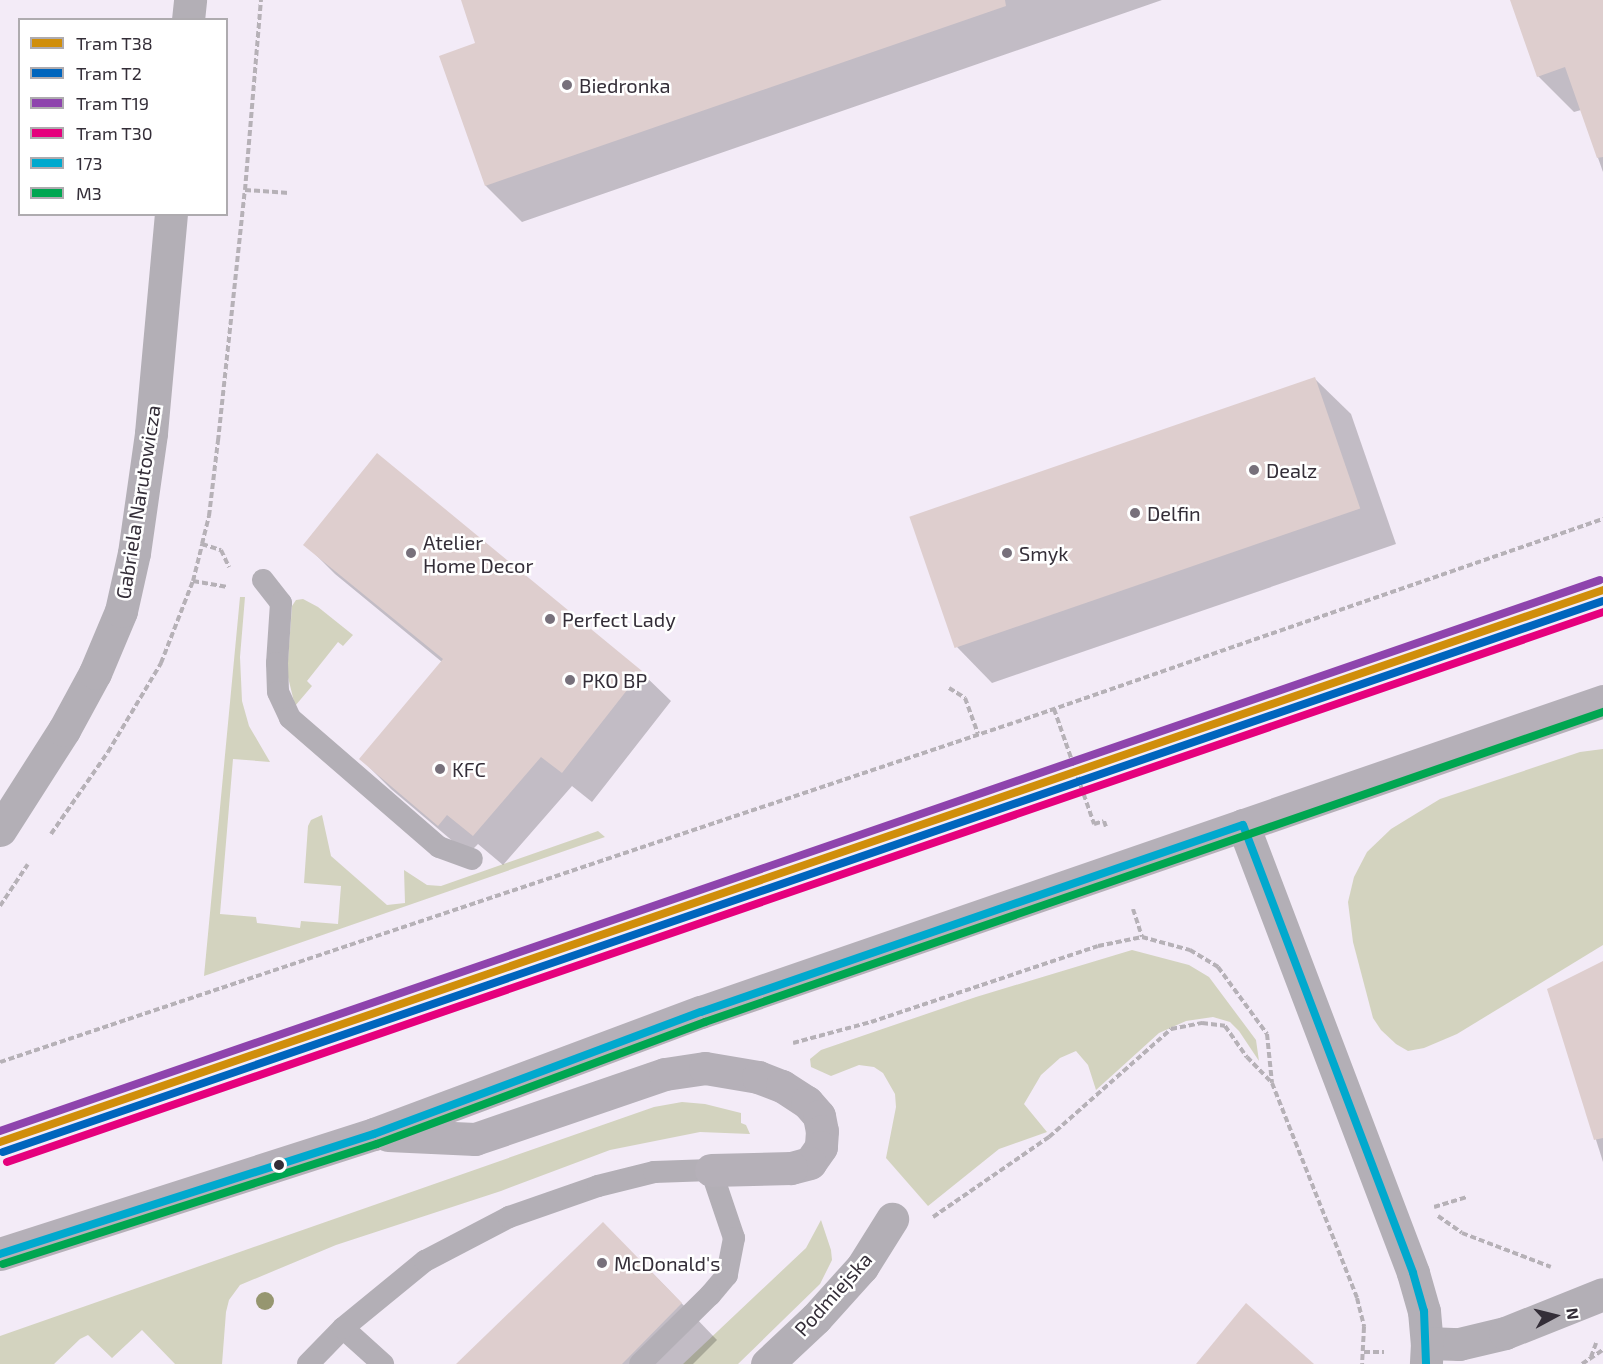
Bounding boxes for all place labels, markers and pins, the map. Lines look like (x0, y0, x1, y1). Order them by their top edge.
place label: Biedronka (579, 73, 670, 97)
marker: Biedronka (560, 78, 574, 92)
place label: Dealz (1266, 458, 1317, 482)
marker: Dealz (1247, 463, 1261, 477)
place label: Delfin (1147, 501, 1201, 525)
marker: Delfin (1128, 506, 1142, 520)
place label: Atelier Home Decor (423, 530, 533, 577)
place label: Smyk (1019, 541, 1068, 565)
marker: Atelier Home Decor (404, 546, 418, 560)
marker: Smyk (1000, 546, 1014, 560)
place label: Perfect Lady (562, 607, 676, 631)
marker: Perfect Lady (543, 612, 557, 626)
place label: PKO BP (582, 668, 647, 692)
marker: PKO BP (563, 673, 577, 687)
place label: KFC (452, 757, 486, 781)
marker: KFC (433, 762, 447, 776)
unlabelled marker (273, 1159, 285, 1171)
place label: McDonald's (614, 1251, 720, 1275)
marker: McDonald's (595, 1256, 609, 1270)

